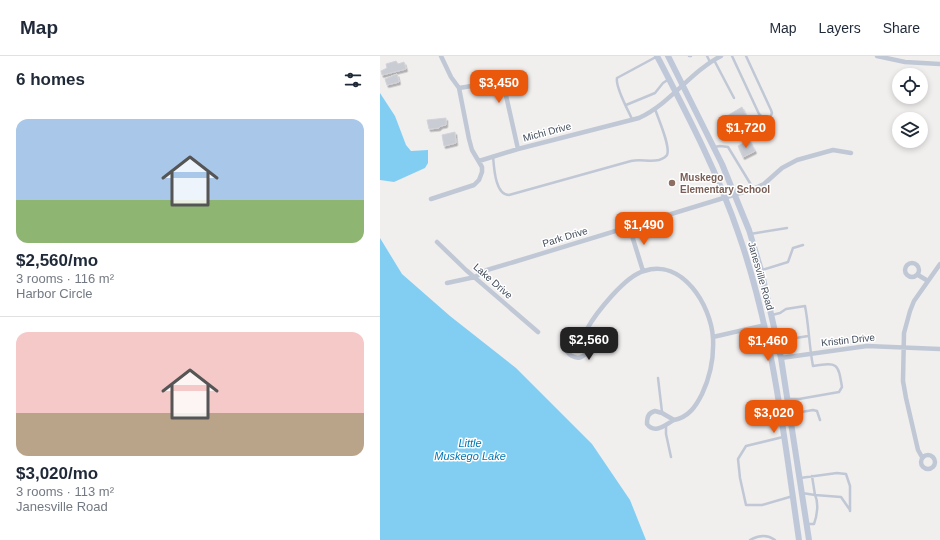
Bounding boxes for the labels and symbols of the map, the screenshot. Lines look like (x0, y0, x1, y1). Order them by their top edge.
pin: $3,450 (466, 70, 532, 104)
pin: $1,720 (713, 115, 779, 149)
street label: Michi Drive (522, 120, 573, 144)
place label: Muskego Elementary School (680, 172, 770, 195)
marker: Muskego Elementary School (667, 178, 677, 188)
pin: $1,490 (611, 212, 677, 246)
street label: Park Drive (541, 225, 589, 249)
street label: Janesville Road (746, 241, 776, 311)
street label: Lake Drive (471, 261, 515, 301)
pin: $2,560 (556, 327, 622, 361)
pin: $1,460 (735, 328, 801, 362)
street label: Kristin Drive (821, 332, 876, 348)
pin: $3,020 (741, 400, 807, 434)
water label: Little Muskego Lake (434, 437, 506, 462)

